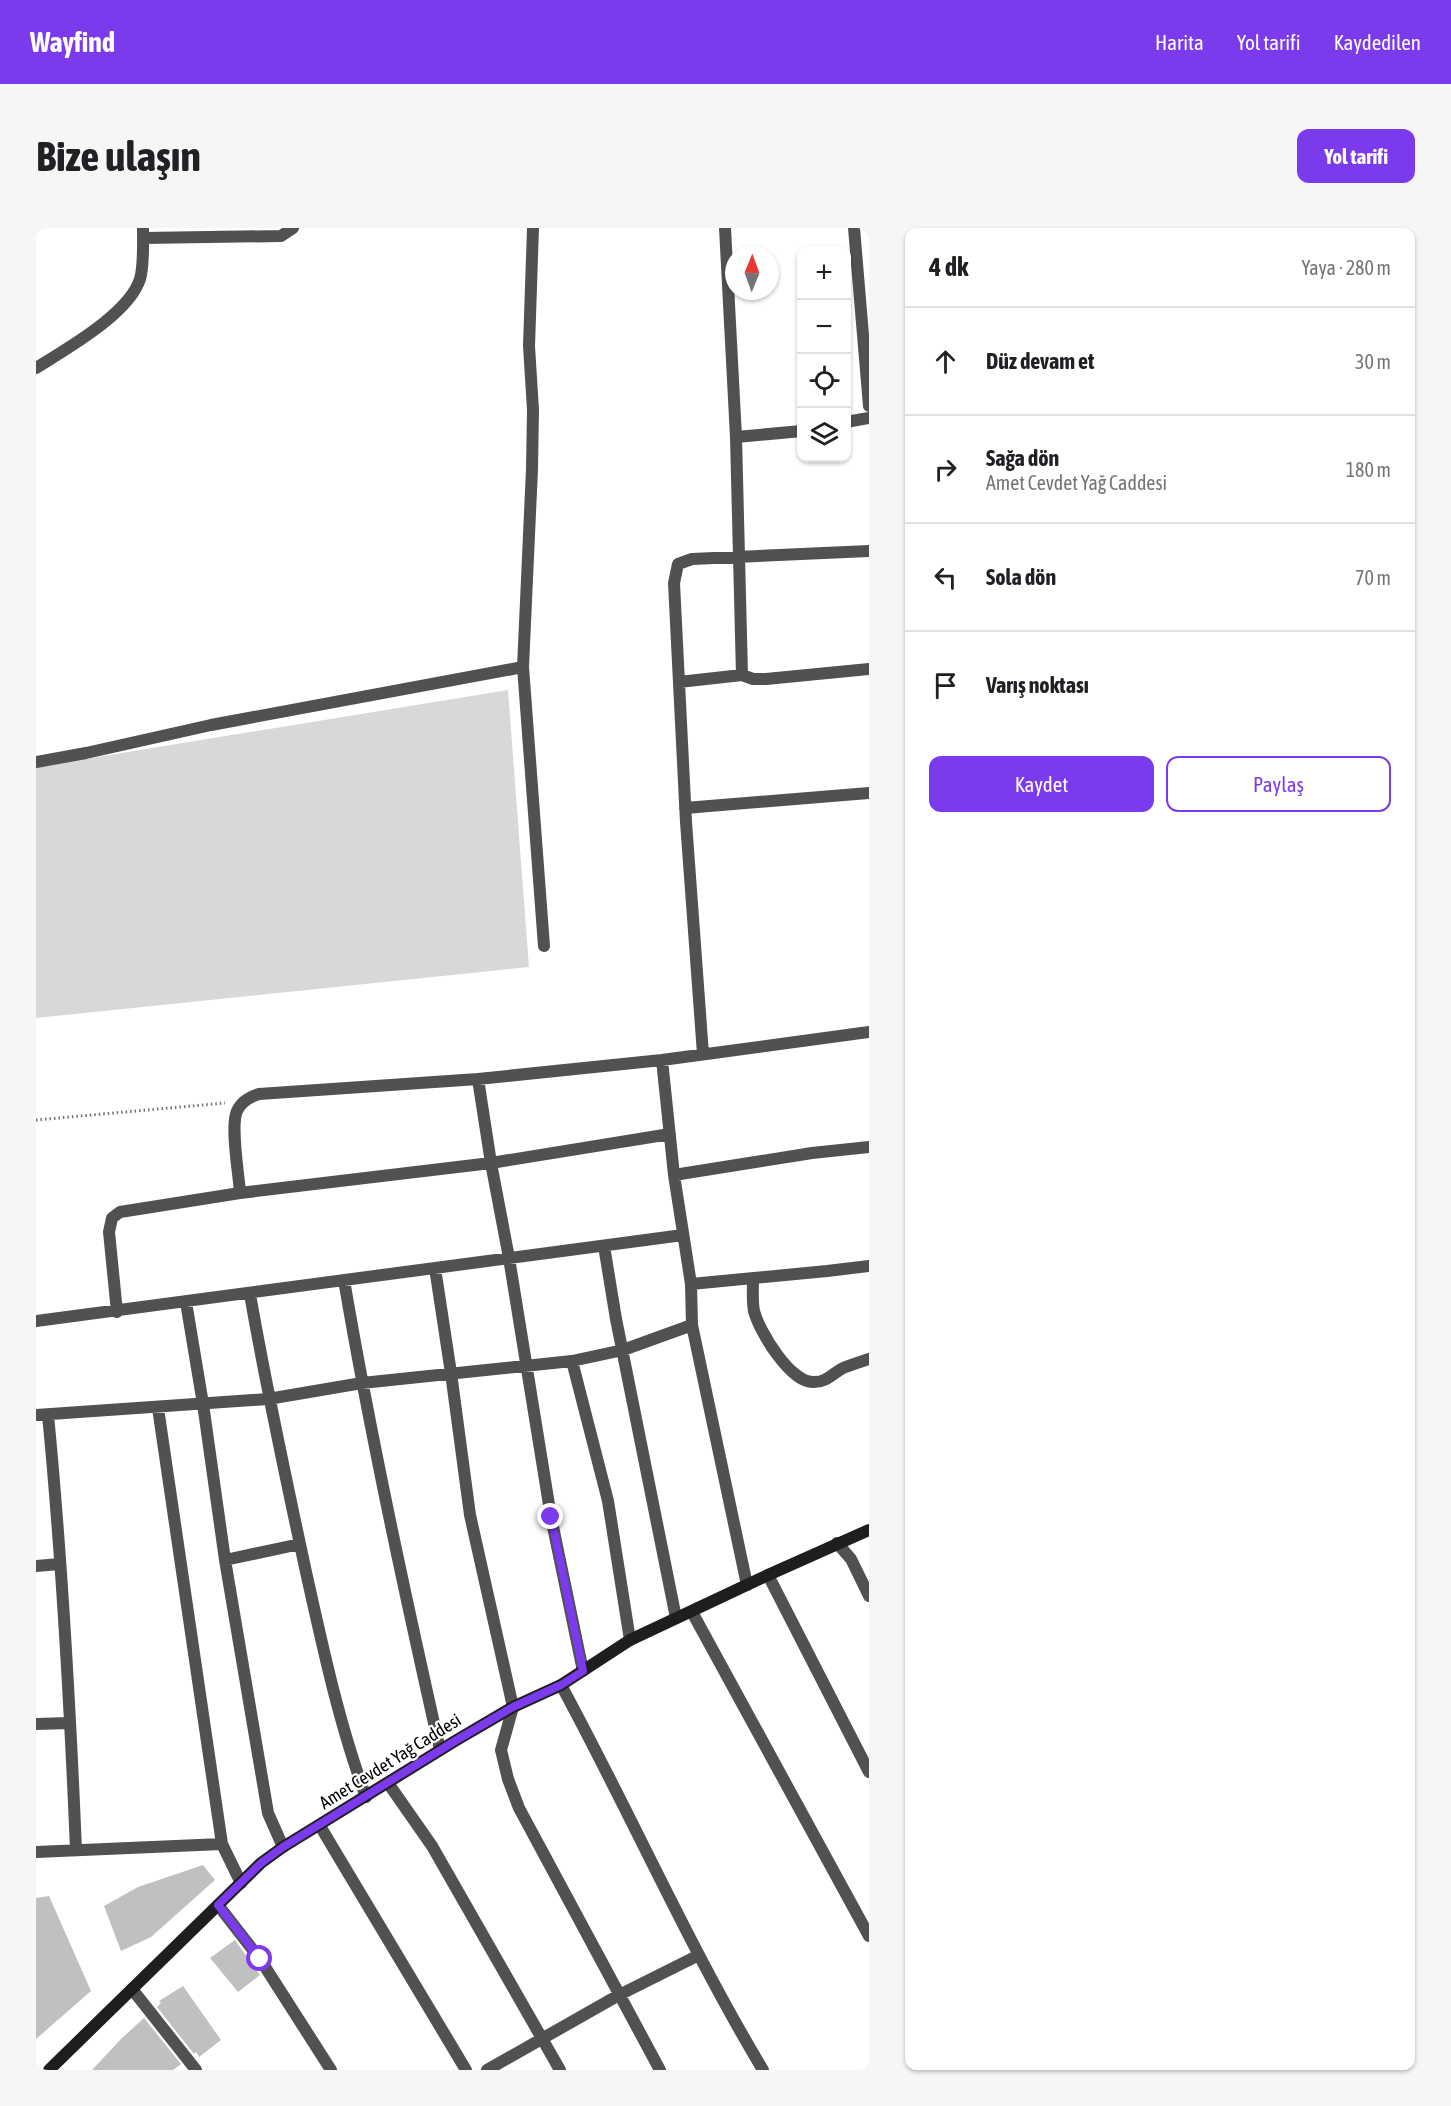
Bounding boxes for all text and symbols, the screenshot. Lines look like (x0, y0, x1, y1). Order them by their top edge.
text: Wayfind (30, 26, 115, 58)
text: Harita (1155, 30, 1204, 54)
text: Yol tarifi (1237, 30, 1301, 54)
text: Kaydedilen (1334, 30, 1421, 54)
button: Yol tarifi (1297, 129, 1415, 183)
text: Bize ulaşın (36, 132, 201, 180)
north arrow (725, 246, 779, 300)
map controls (797, 246, 851, 462)
button: + (797, 246, 851, 300)
text: 4 dk (929, 252, 969, 282)
text: Yaya · 280 m (1302, 256, 1391, 279)
button: − (797, 300, 851, 354)
icon: ahead (929, 345, 962, 378)
text: Düz devam et (986, 348, 1094, 374)
text: 30 m (1355, 350, 1391, 373)
button: locate (797, 354, 851, 408)
button: layers (797, 408, 851, 462)
text: Sağa dön (986, 445, 1059, 471)
icon: right (929, 453, 962, 486)
text: 180 m (1346, 458, 1391, 481)
text: Amet Cevdet Yağ Caddesi (986, 471, 1167, 494)
icon: left (929, 561, 962, 594)
text: Sola dön (986, 564, 1056, 590)
text: 70 m (1355, 566, 1391, 589)
icon: arrive (929, 669, 962, 702)
text: Varış noktası (986, 672, 1089, 698)
button: Kaydet (929, 756, 1154, 812)
button: Paylaş (1166, 756, 1391, 812)
route end (537, 1503, 563, 1529)
street label: Amet Cevdet Yağ Caddesi (315, 1709, 465, 1813)
route start (246, 1945, 272, 1971)

